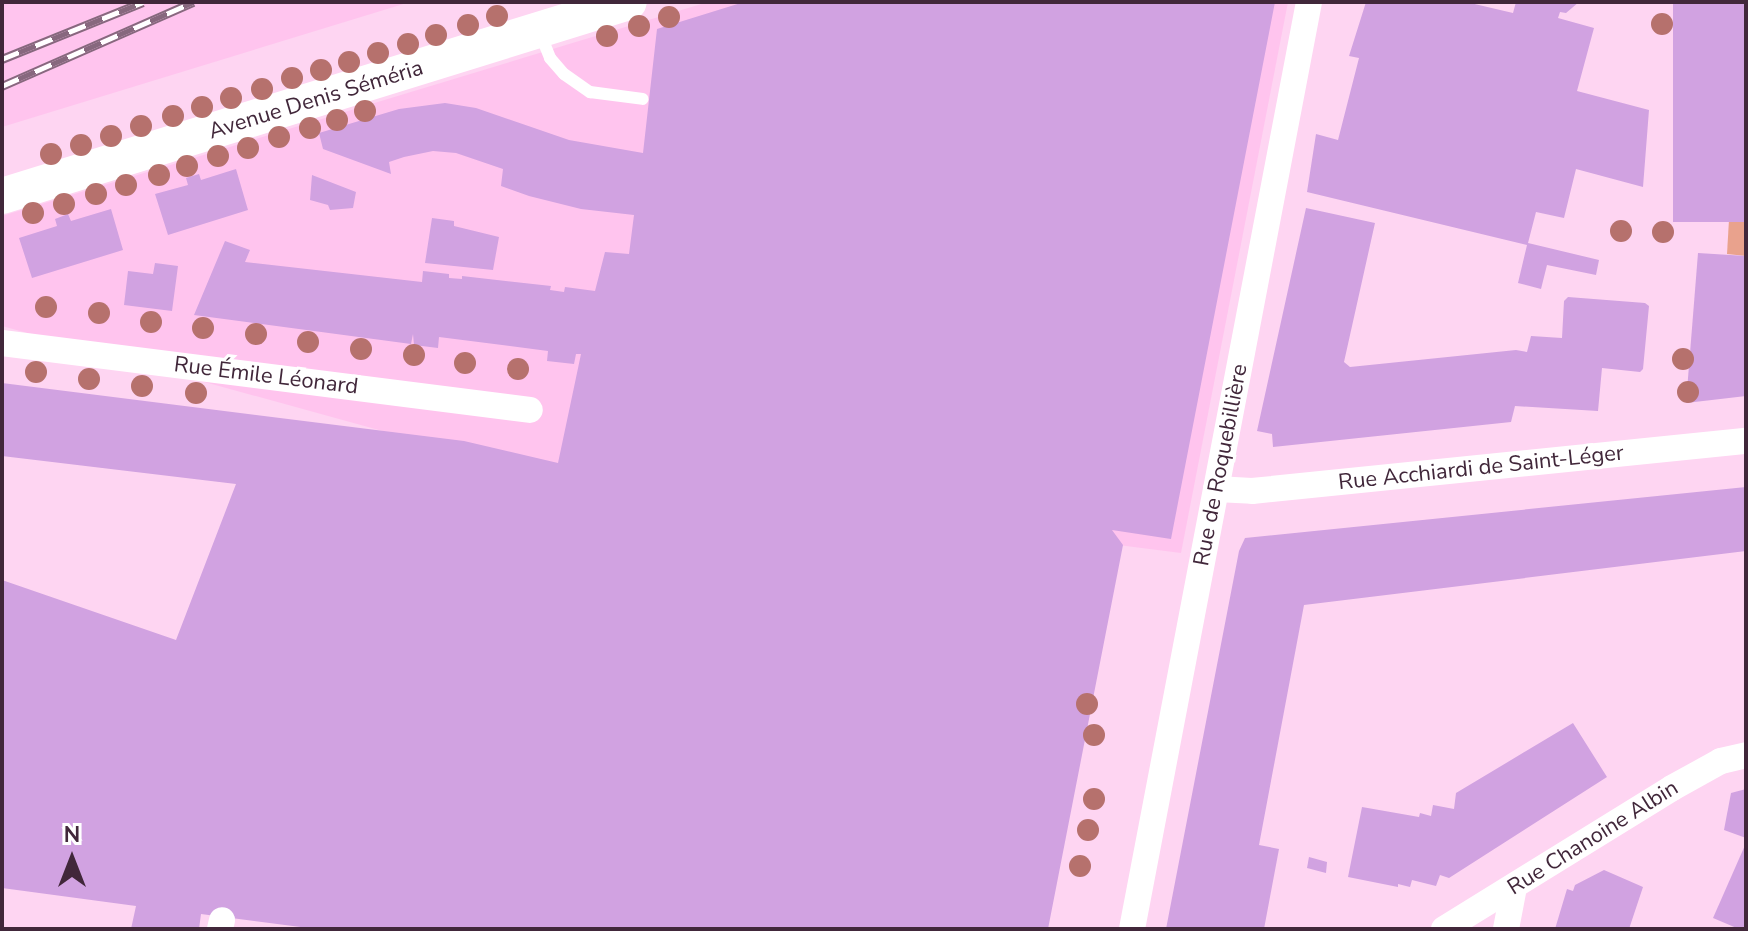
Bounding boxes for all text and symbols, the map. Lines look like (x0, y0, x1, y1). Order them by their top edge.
street label: Avenue Denis Séméria (206, 55, 426, 145)
street label: Rue Émile Léonard (172, 352, 360, 400)
street label: Rue de Roquebillière (1188, 362, 1254, 568)
street label: Rue Acchiardi de Saint-Léger (1337, 440, 1625, 496)
street label: Rue Chanoine Albin (1503, 775, 1683, 901)
north arrow (32, 819, 112, 899)
text: N (64, 820, 80, 850)

